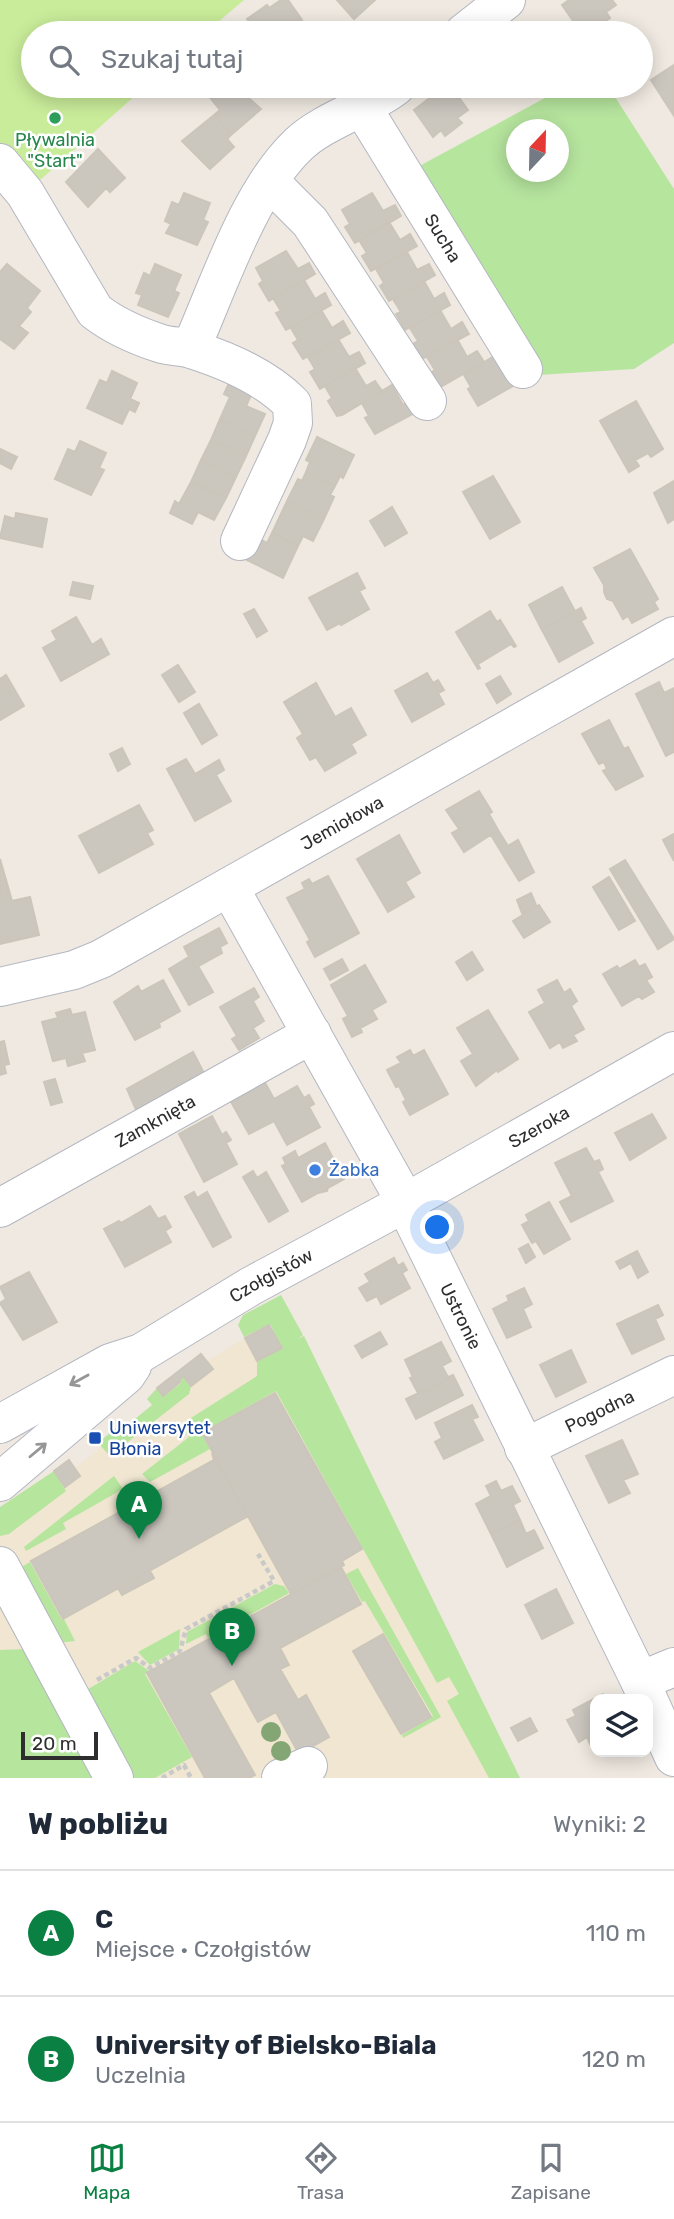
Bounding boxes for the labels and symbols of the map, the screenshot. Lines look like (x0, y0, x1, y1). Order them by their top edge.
marker: Pływalnia "Start" (47, 110, 63, 126)
north arrow (506, 119, 569, 182)
place label: Pływalnia "Start" (15, 129, 95, 172)
street label: Sucha (419, 210, 466, 266)
street label: Jemiołowa (297, 791, 387, 855)
street label: Zamknięta (112, 1090, 199, 1152)
street label: Szeroka (505, 1101, 573, 1153)
place label: Żabka (329, 1159, 380, 1181)
marker: Żabka (307, 1162, 323, 1178)
your location (420, 1210, 454, 1244)
street label: Czołgistów (225, 1244, 317, 1307)
street label: Ustronie (435, 1280, 486, 1353)
one-way arrow (69, 1374, 90, 1387)
street label: Pogodna (561, 1385, 638, 1437)
place label: Uniwersytet Błonia (109, 1417, 211, 1460)
marker: Uniwersytet Błonia (87, 1430, 103, 1446)
one-way arrow (29, 1442, 47, 1458)
pin: A (116, 1481, 162, 1539)
pin: B (209, 1608, 255, 1666)
scale bar (21, 1729, 98, 1761)

